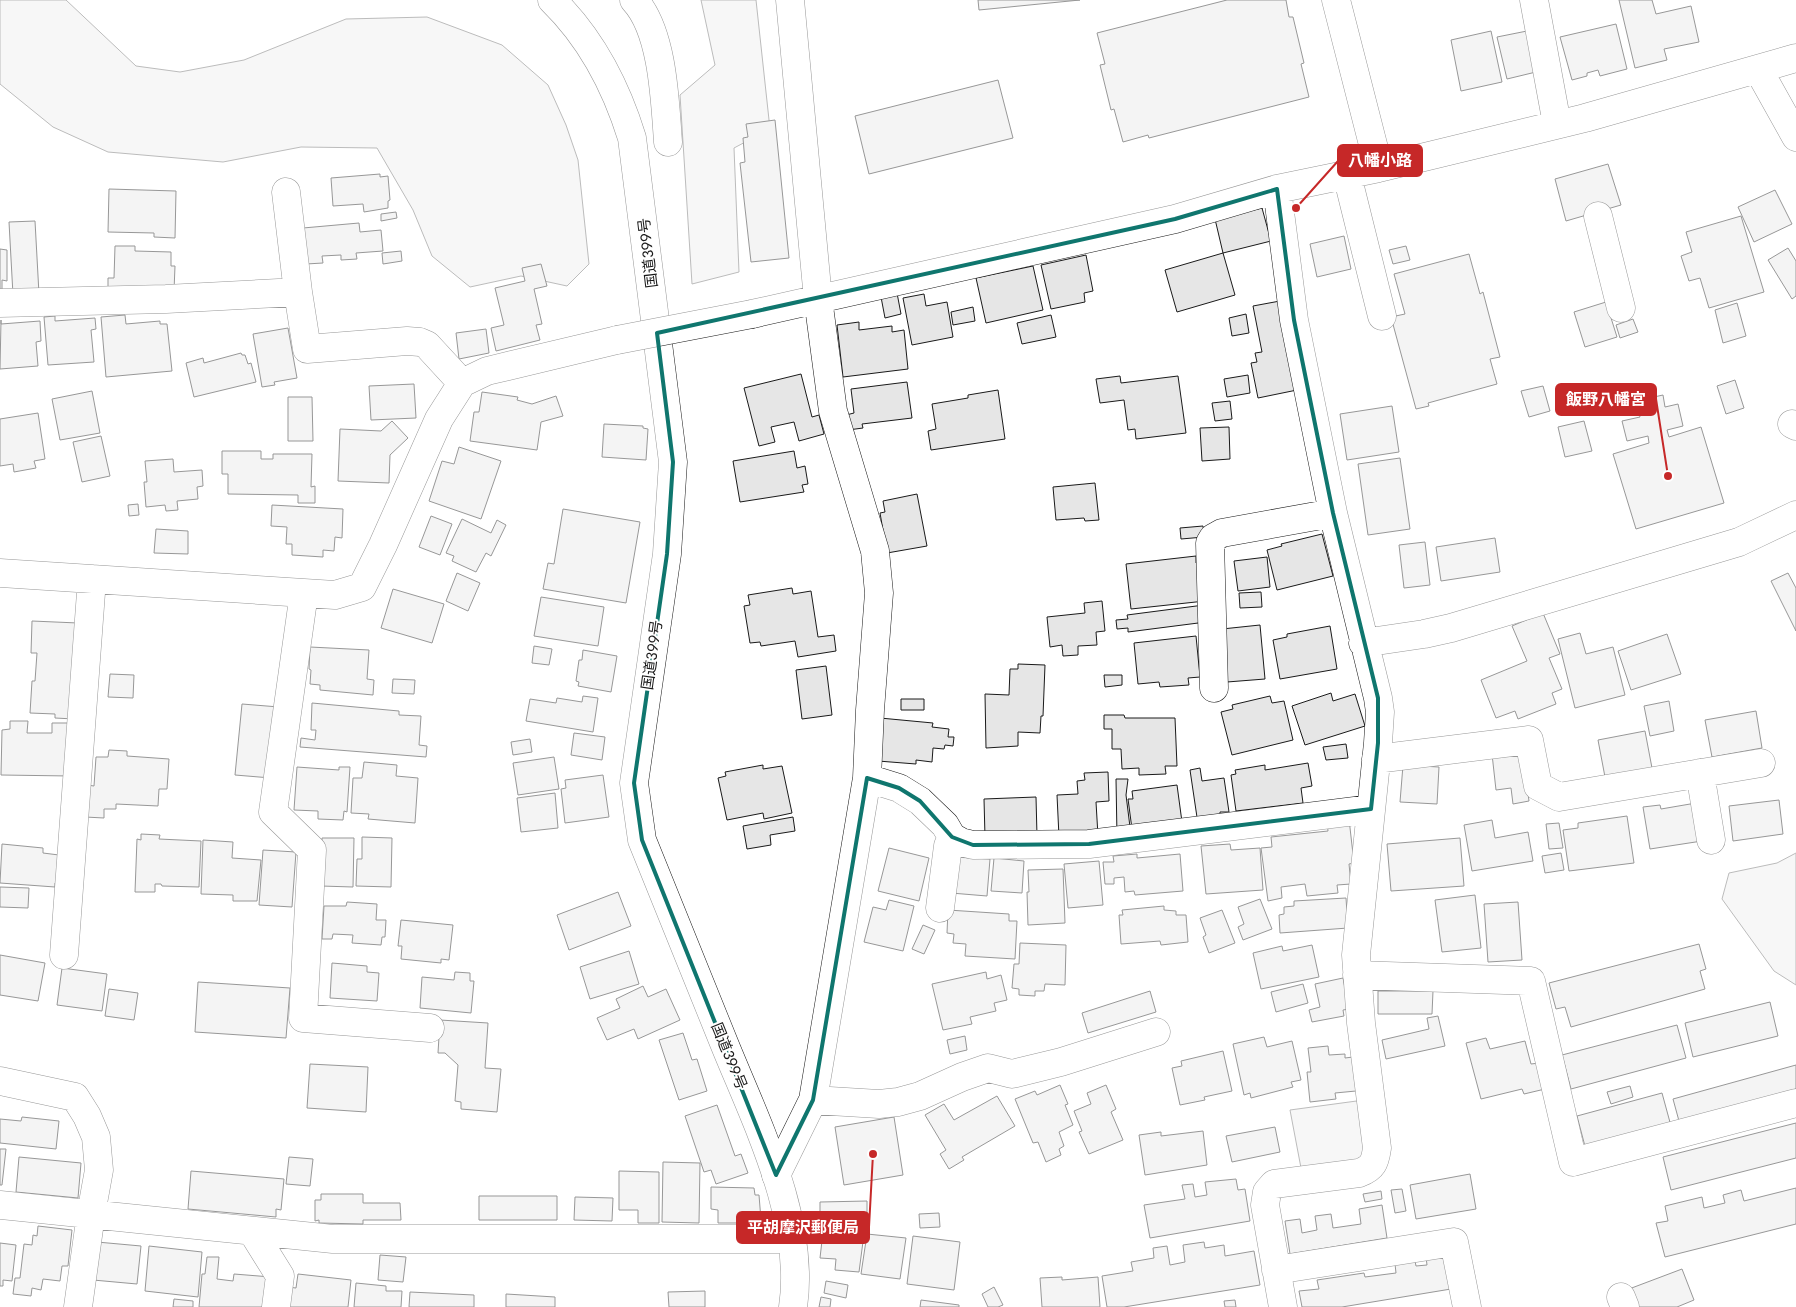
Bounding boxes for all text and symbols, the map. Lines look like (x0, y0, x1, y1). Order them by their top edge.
callout: 八幡小路 (1338, 145, 1422, 176)
text: 八幡小路 (1348, 149, 1412, 172)
street label: 国道399号 (633, 217, 663, 289)
callout: 飯野八幡宮 (1556, 384, 1656, 415)
text: 飯野八幡宮 (1565, 388, 1646, 411)
street label: 国道399号 (636, 619, 668, 691)
street label: 国道399号 (706, 1019, 752, 1093)
callout: 平胡摩沢郵便局 (737, 1212, 869, 1243)
text: 平胡摩沢郵便局 (747, 1216, 859, 1239)

